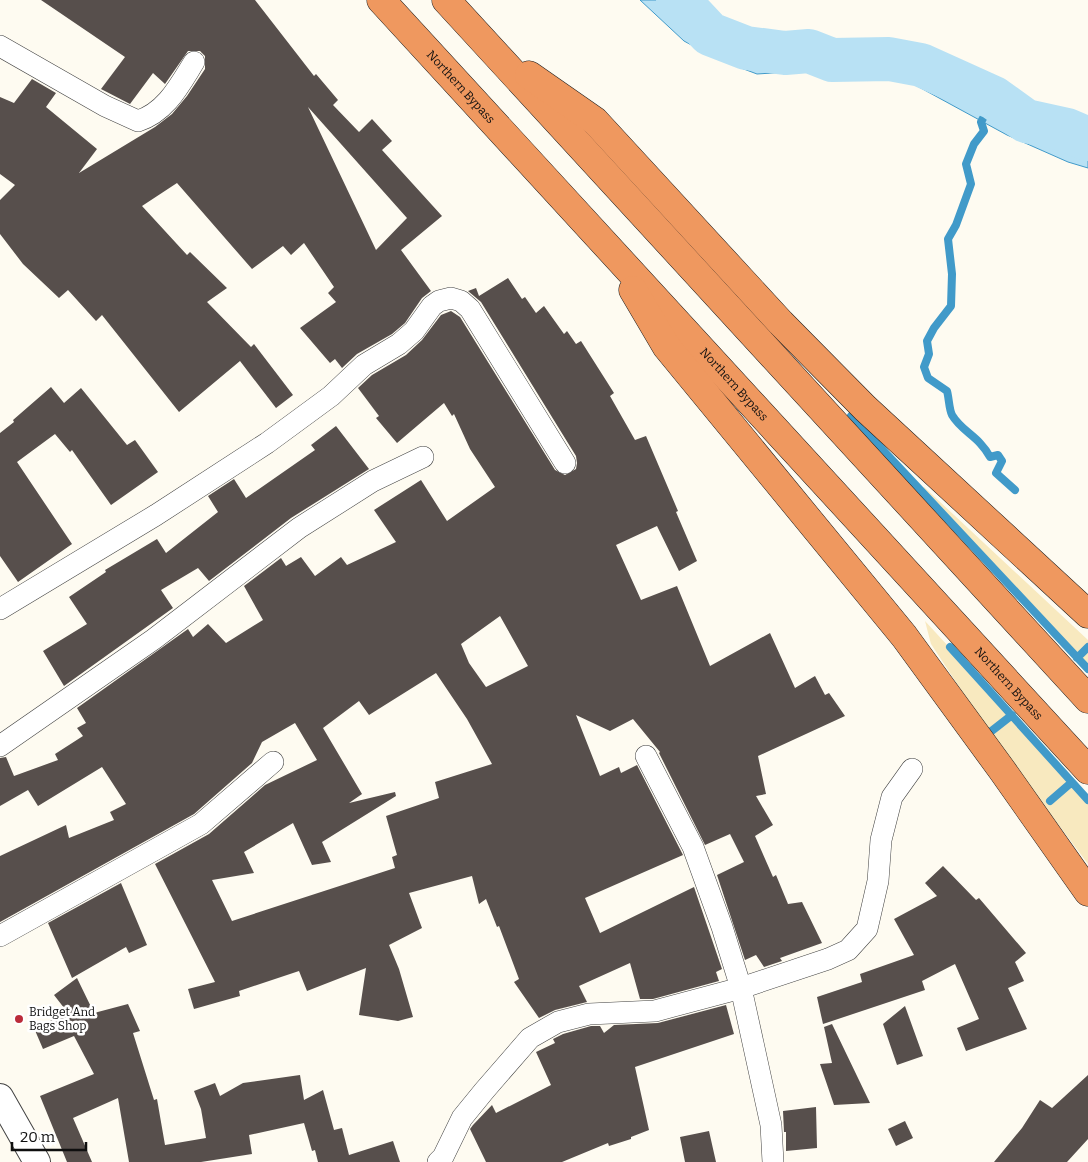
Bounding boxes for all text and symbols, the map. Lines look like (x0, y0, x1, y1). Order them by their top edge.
street label: Northern Bypass (424, 48, 498, 126)
street label: Northern Bypass (697, 345, 771, 424)
street label: Northern Bypass (972, 644, 1046, 723)
place label: Bridget And Bags Shop (29, 1005, 95, 1033)
marker: Bridget And Bags Shop (13, 1013, 25, 1025)
scale bar (12, 1120, 86, 1152)
text: 20 m (20, 1128, 56, 1146)

